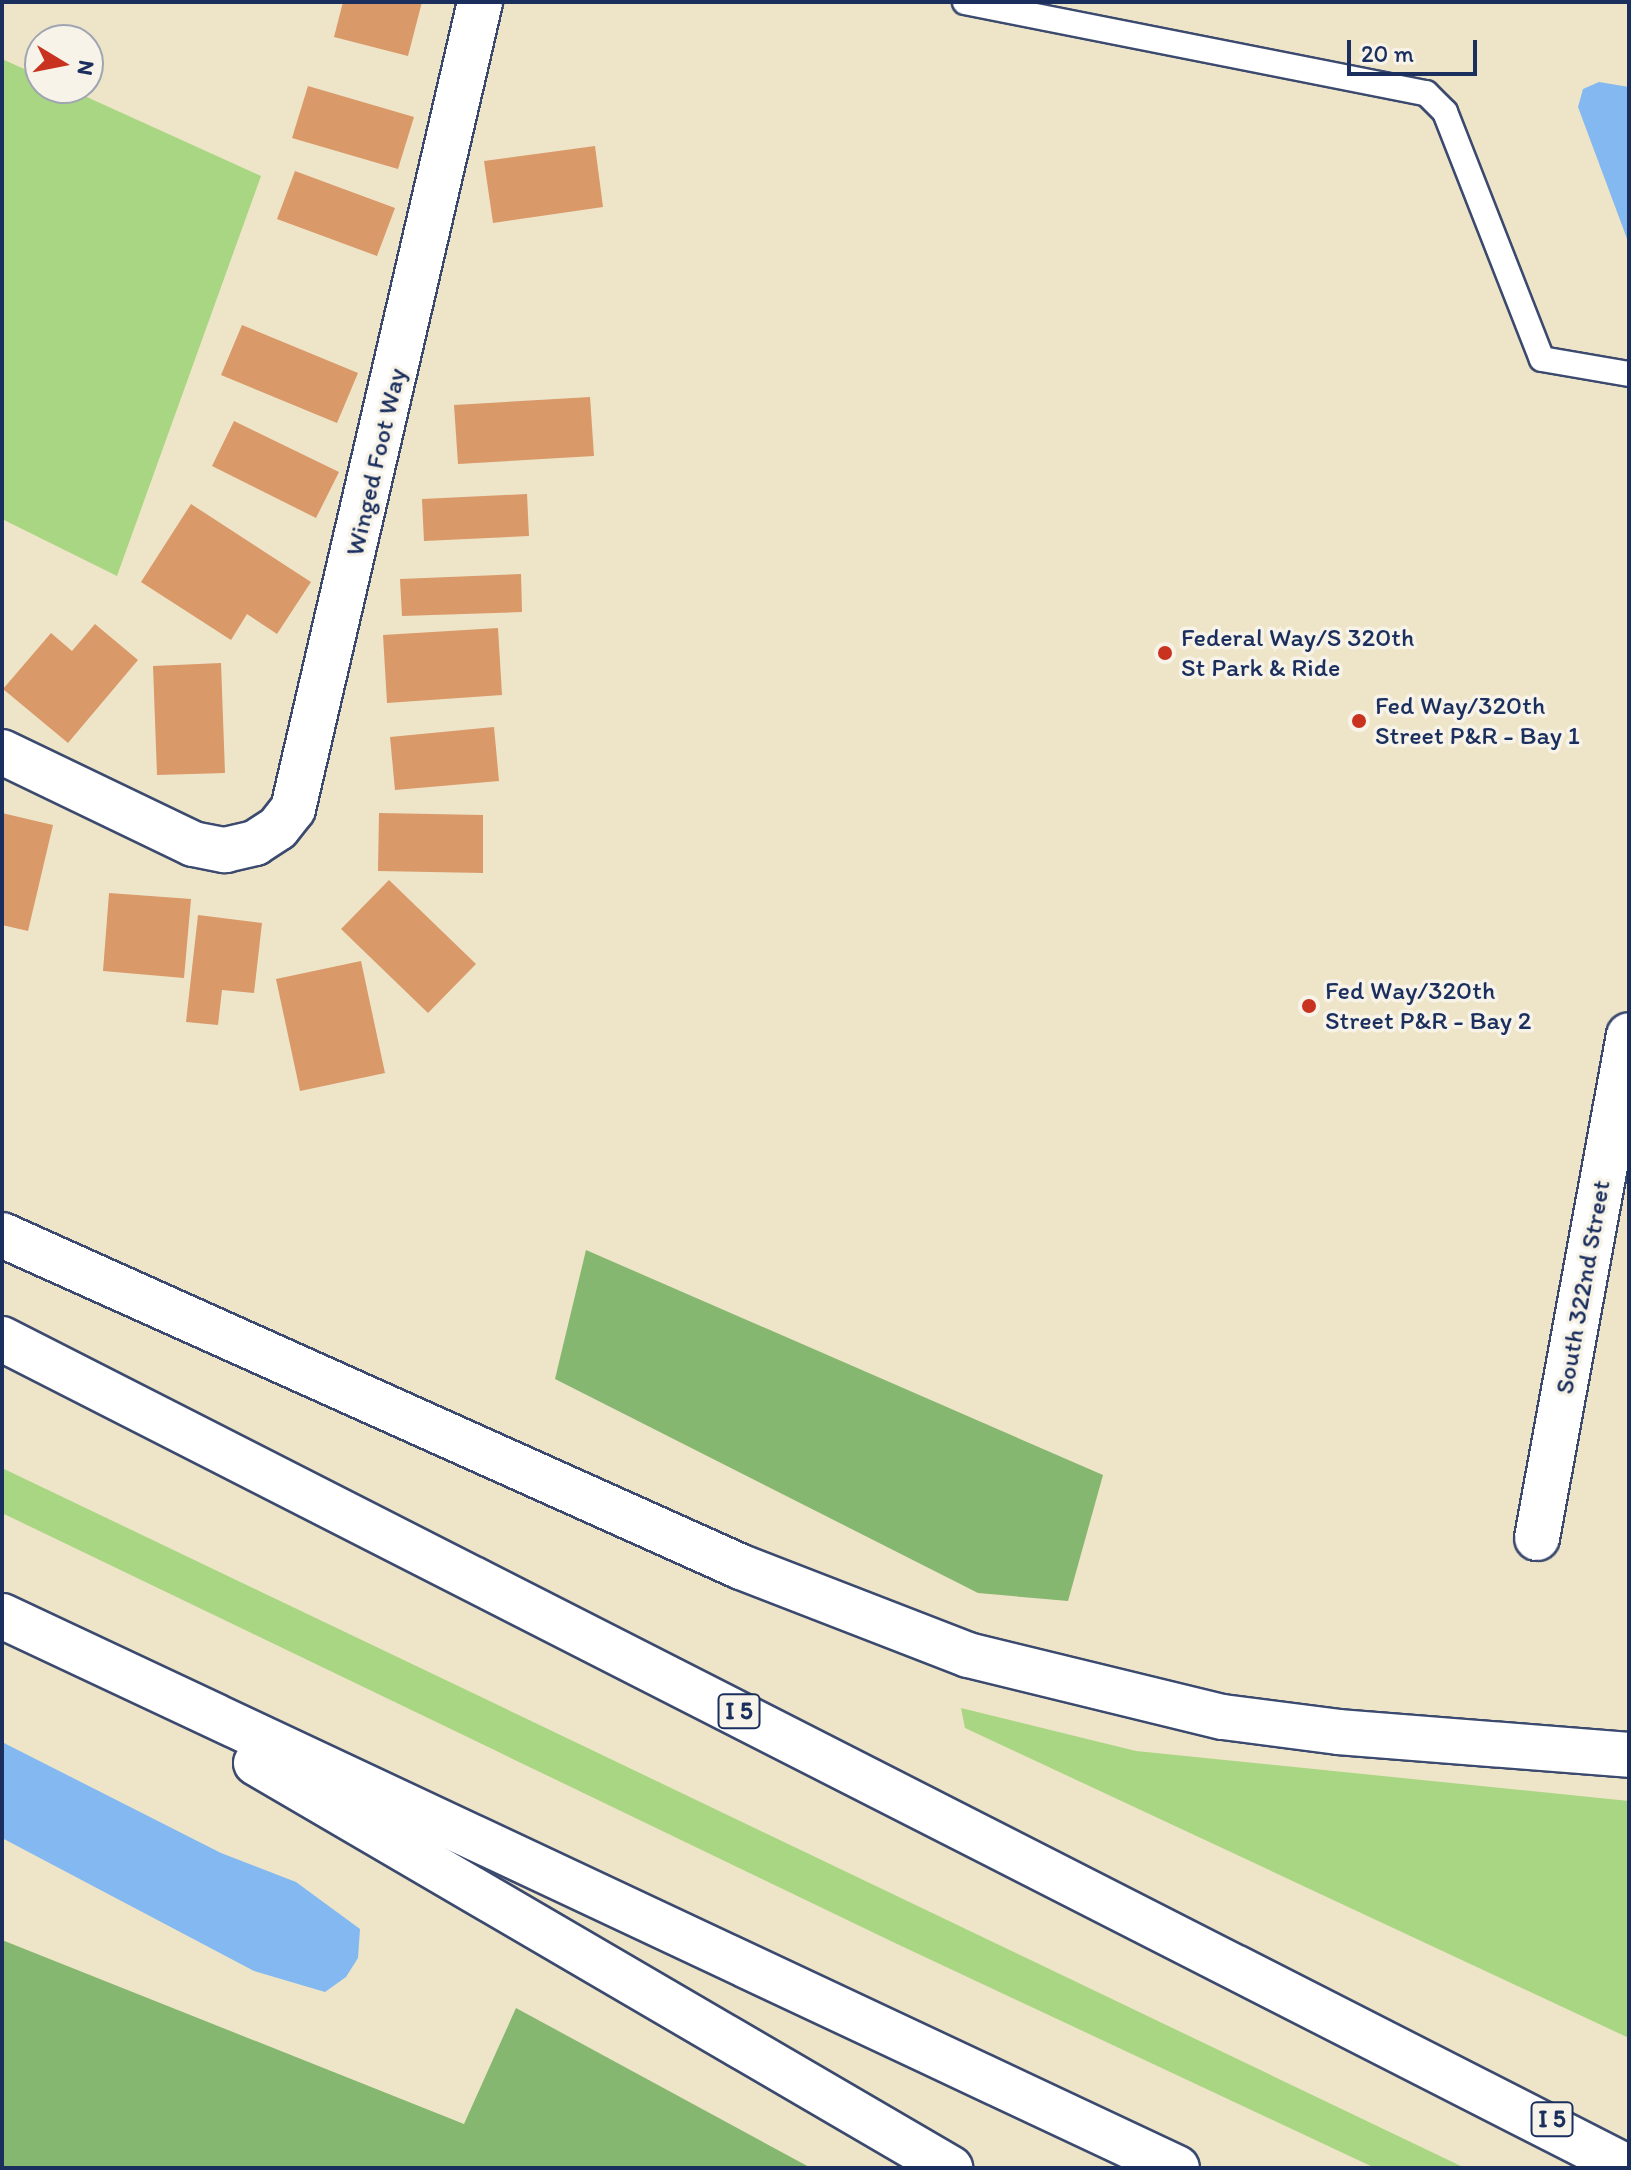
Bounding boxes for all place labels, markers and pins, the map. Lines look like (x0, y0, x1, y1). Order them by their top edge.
place label: Federal Way/S 320th St Park & Ride (1181, 622, 1414, 684)
marker: Federal Way/S 320th St Park & Ride (1156, 644, 1174, 662)
place label: Fed Way/320th Street P&R - Bay 1 (1375, 690, 1580, 752)
marker: Fed Way/320th Street P&R - Bay 1 (1350, 712, 1368, 730)
place label: Fed Way/320th Street P&R - Bay 2 (1325, 975, 1531, 1036)
marker: Fed Way/320th Street P&R - Bay 2 (1300, 997, 1318, 1015)

